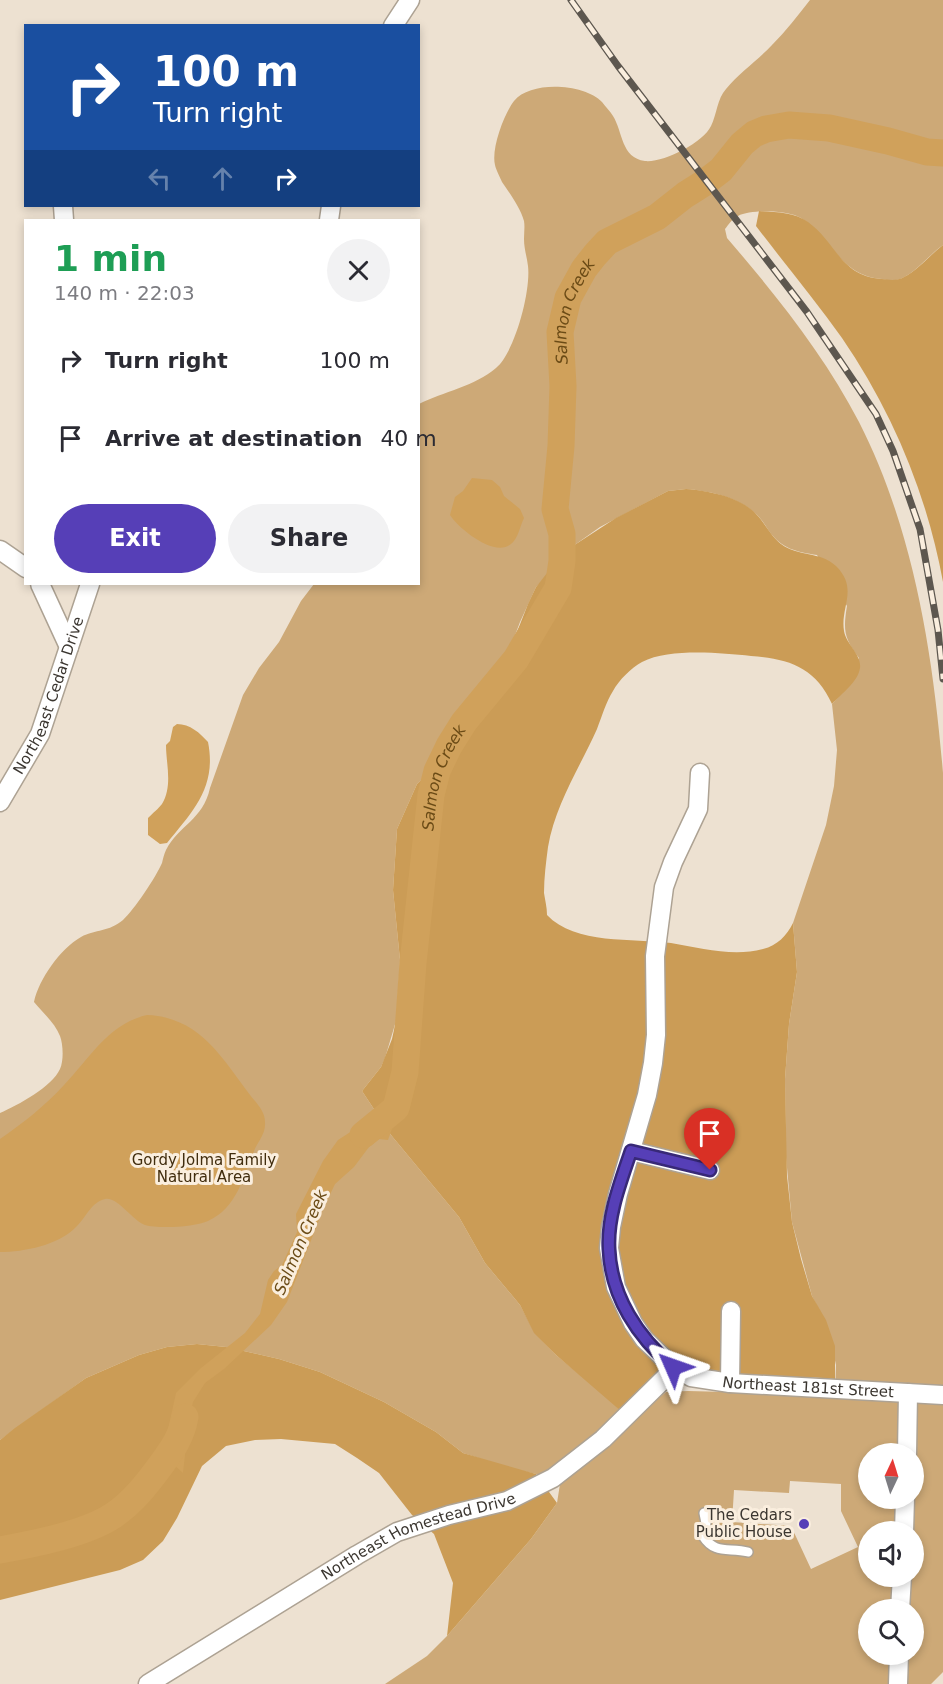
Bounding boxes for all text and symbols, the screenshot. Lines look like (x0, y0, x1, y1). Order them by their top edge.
text: 100 m (153, 47, 299, 96)
icon: right (54, 48, 132, 126)
text: Turn right (153, 97, 282, 128)
icon: left (143, 162, 176, 195)
icon: ahead (206, 162, 239, 195)
icon: right (269, 162, 302, 195)
text: 1 min (54, 238, 167, 279)
button: close (327, 239, 390, 302)
water label: Salmon Creek (551, 254, 599, 365)
text: 140 m · 22:03 (54, 281, 195, 305)
icon: right (54, 344, 87, 377)
text: Turn right (105, 348, 228, 373)
text: 100 m (320, 348, 390, 373)
icon: arrive (54, 422, 87, 455)
text: Arrive at destination (105, 426, 362, 451)
text: 40 m (380, 426, 437, 451)
button: Exit (54, 504, 216, 573)
button: Share (228, 504, 390, 573)
street label: Northeast Cedar Drive (9, 614, 88, 777)
water label: Salmon Creek (418, 721, 470, 832)
pin (684, 1108, 735, 1170)
icon: arrive (693, 1117, 726, 1150)
park label: Gordy Jolma Family Natural Area (132, 1151, 276, 1186)
water label: Salmon Creek (270, 1186, 331, 1297)
position arrow (641, 1335, 705, 1399)
street label: Northeast 181st Street (721, 1373, 894, 1401)
north arrow (858, 1443, 924, 1509)
map controls (858, 1443, 924, 1665)
street label: Northeast Homestead Drive (318, 1489, 519, 1584)
place label: The Cedars Public House (696, 1506, 792, 1541)
marker: The Cedars Public House (797, 1517, 811, 1531)
button: sound (858, 1521, 924, 1587)
button: search (858, 1599, 924, 1665)

